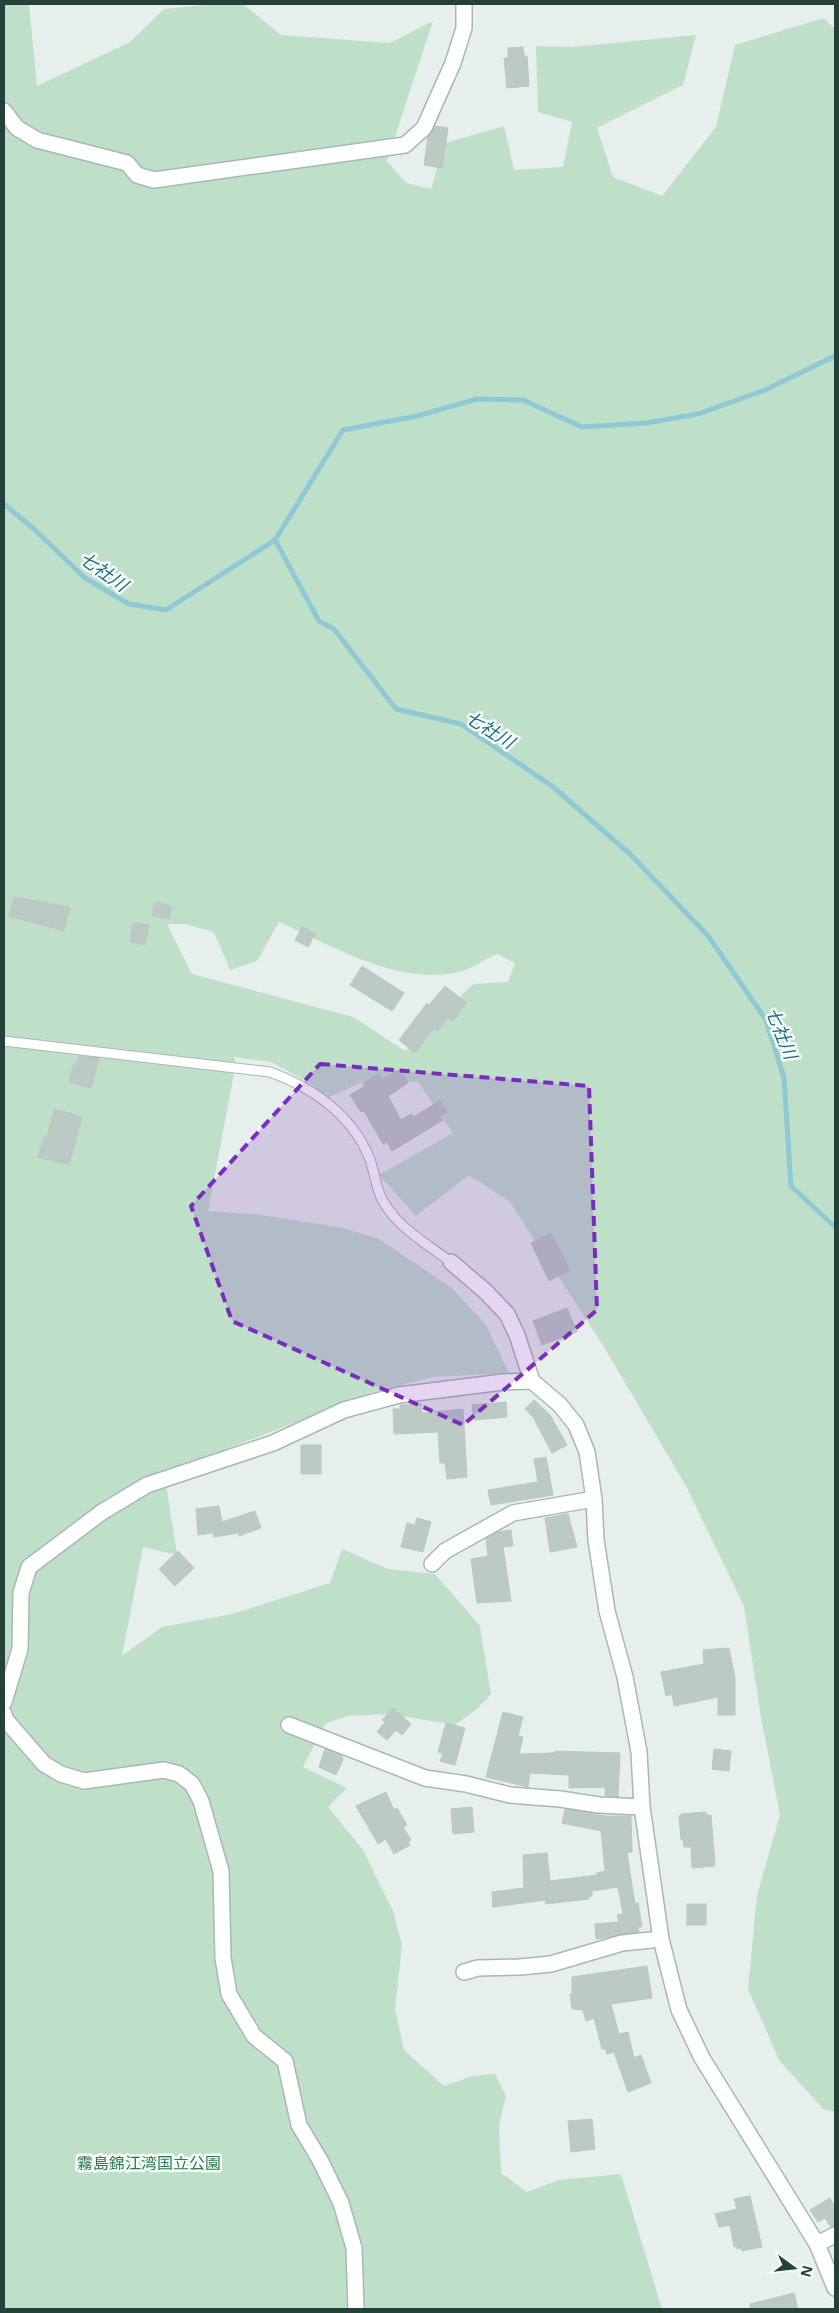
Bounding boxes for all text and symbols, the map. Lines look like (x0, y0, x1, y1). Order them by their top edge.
water label: 七社川 (75, 546, 135, 597)
water label: 七社川 (461, 705, 521, 755)
water label: 七社川 (761, 1003, 804, 1064)
park label: 霧島錦江湾国立公園 (77, 2152, 221, 2174)
north arrow (769, 2243, 819, 2293)
text: N (796, 2264, 818, 2279)

